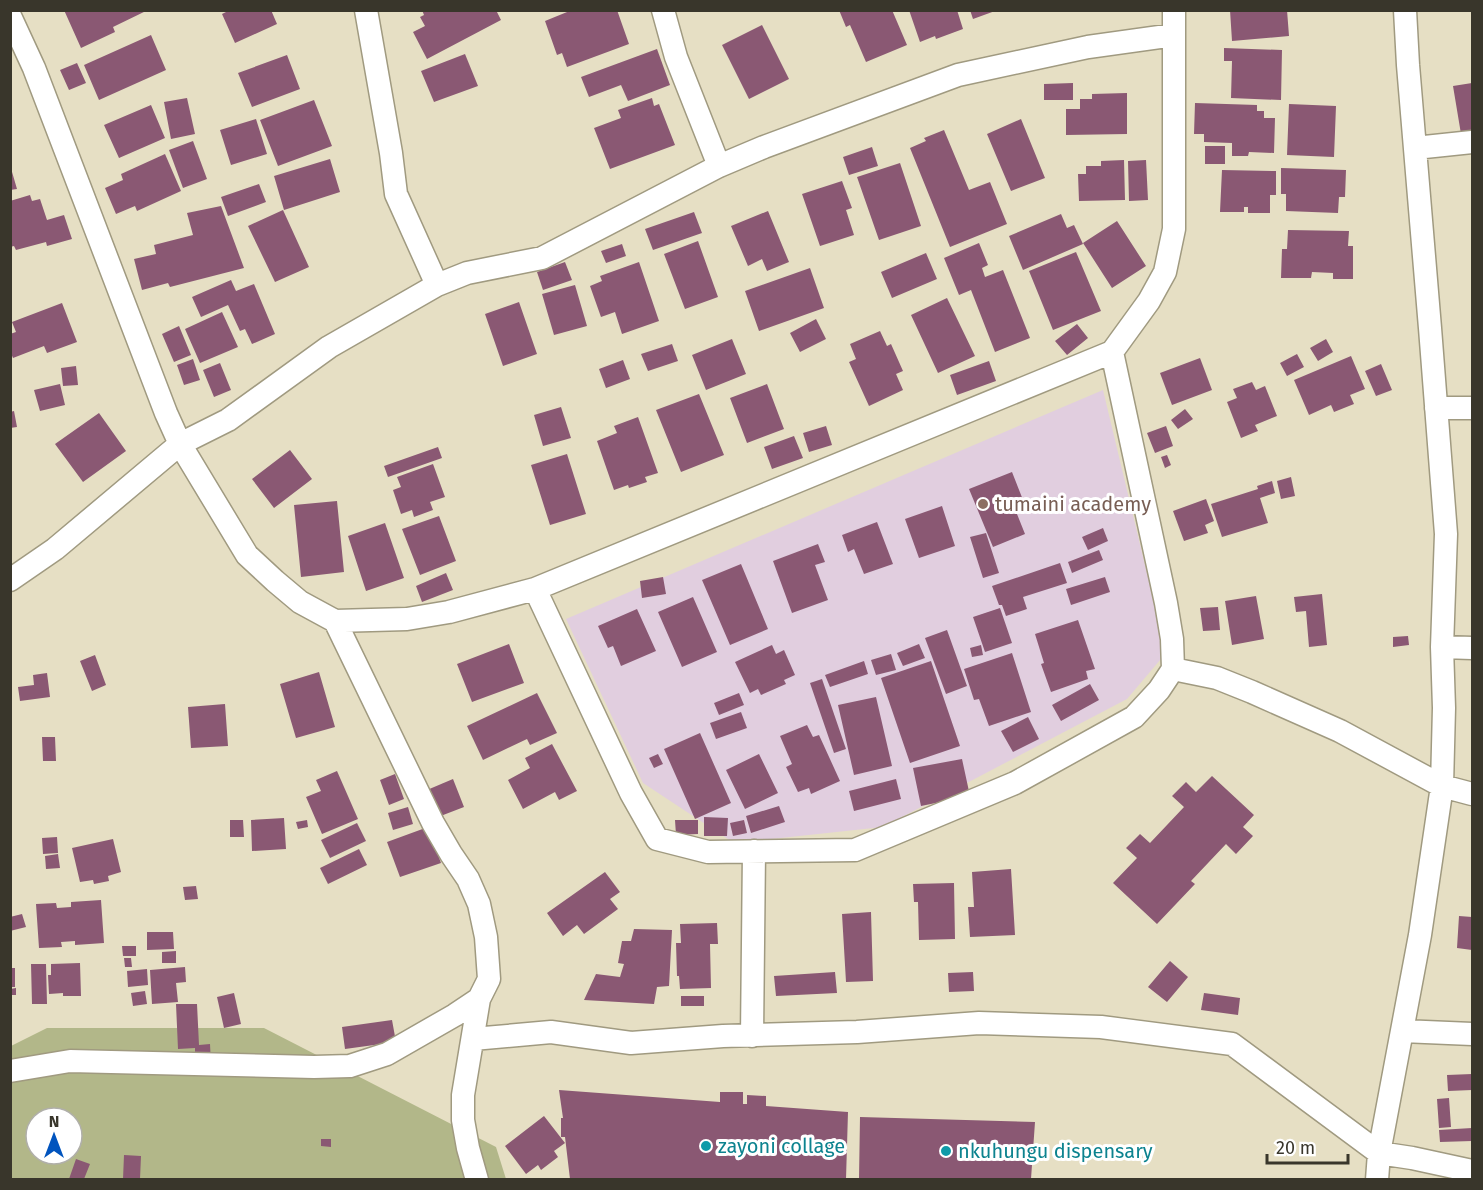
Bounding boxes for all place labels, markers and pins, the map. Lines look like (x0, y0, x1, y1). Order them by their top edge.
place label: tumaini academy (995, 492, 1151, 516)
marker: tumaini academy (976, 497, 990, 511)
place label: zayoni collage (718, 1134, 845, 1158)
marker: zayoni collage (699, 1139, 713, 1153)
place label: nkuhungu dispensary (958, 1139, 1153, 1163)
marker: nkuhungu dispensary (939, 1144, 953, 1158)

